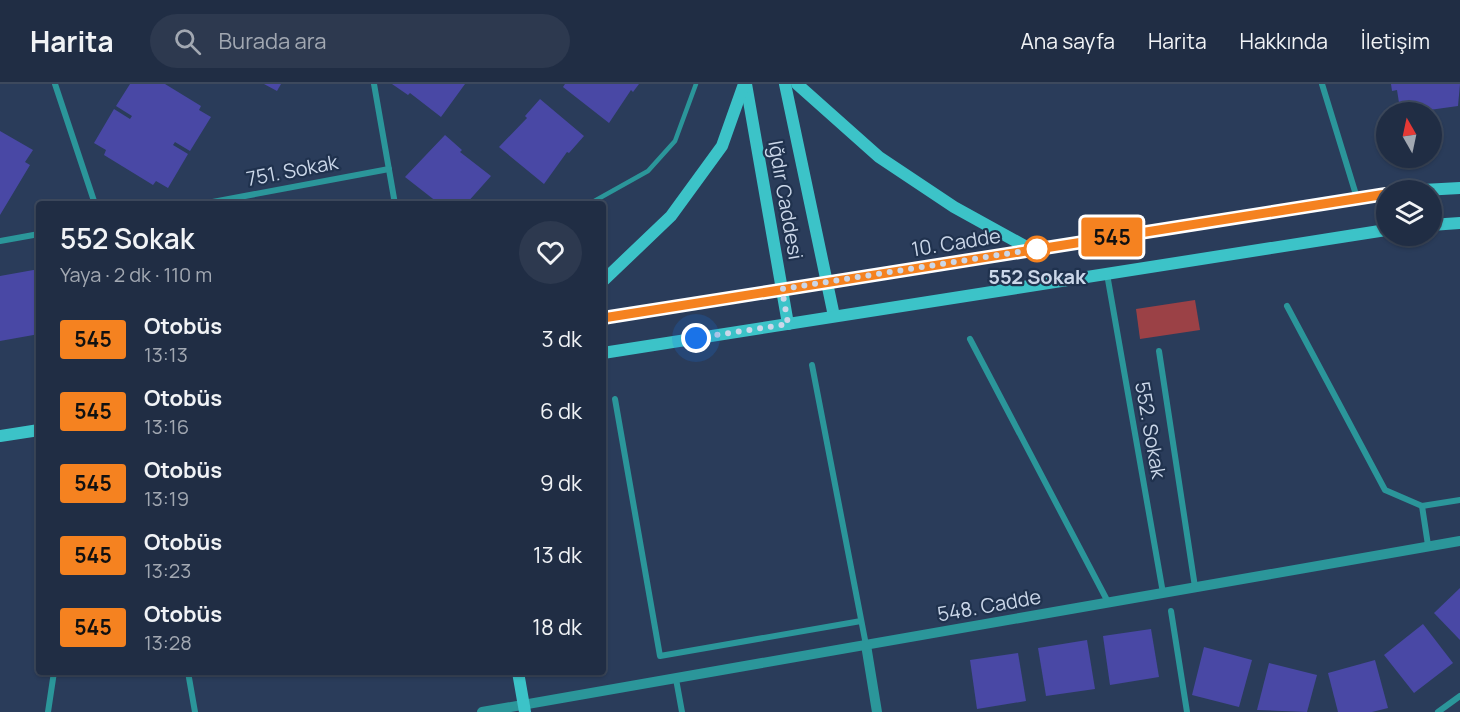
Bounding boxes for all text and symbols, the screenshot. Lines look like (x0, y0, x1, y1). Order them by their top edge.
search box (150, 14, 570, 68)
text: Harita (30, 22, 114, 60)
icon: search (171, 25, 204, 58)
text: Burada ara (219, 26, 326, 56)
text: Ana sayfa (1021, 27, 1115, 55)
text: Harita (1148, 27, 1207, 55)
text: Hakkında (1240, 27, 1328, 55)
text: İletişim (1361, 27, 1430, 55)
north arrow (1376, 102, 1442, 168)
map controls (1376, 102, 1442, 246)
street label: Iğdır Caddesi (762, 138, 810, 262)
street label: 751. Sokak (244, 148, 341, 192)
button: layers (1376, 180, 1442, 246)
line badge: 545 (1078, 218, 1146, 256)
text: 552 Sokak (60, 219, 194, 257)
button: heart (519, 221, 582, 284)
street label: 10. Cadde (909, 222, 1003, 262)
text: 545 (1093, 223, 1131, 251)
marker: 552 Sokak (1024, 236, 1050, 262)
text: Yaya · 2 dk · 110 m (60, 261, 212, 288)
place label: 552 Sokak (988, 263, 1087, 290)
text: Otobüs (144, 311, 222, 341)
your location (681, 323, 711, 353)
text: 3 dk (541, 324, 582, 354)
text: 545 (74, 325, 112, 353)
text: 13:13 (144, 341, 188, 368)
street label: 552. Sokak (1129, 379, 1173, 482)
text: Otobüs (144, 383, 222, 413)
text: 6 dk (540, 396, 582, 426)
text: 545 (74, 397, 112, 425)
text: 13:16 (144, 413, 189, 440)
text: Otobüs (144, 455, 222, 485)
text: 9 dk (540, 468, 582, 498)
text: 545 (74, 469, 112, 497)
text: 13:19 (144, 485, 189, 512)
text: Otobüs (144, 527, 222, 557)
text: 13 dk (533, 540, 582, 570)
text: 545 (74, 541, 112, 569)
text: 13:23 (144, 557, 191, 584)
street label: 548. Cadde (935, 583, 1043, 627)
text: Otobüs (144, 599, 222, 629)
text: 18 dk (532, 612, 582, 642)
text: 545 (74, 613, 112, 641)
text: 13:28 (144, 629, 192, 656)

